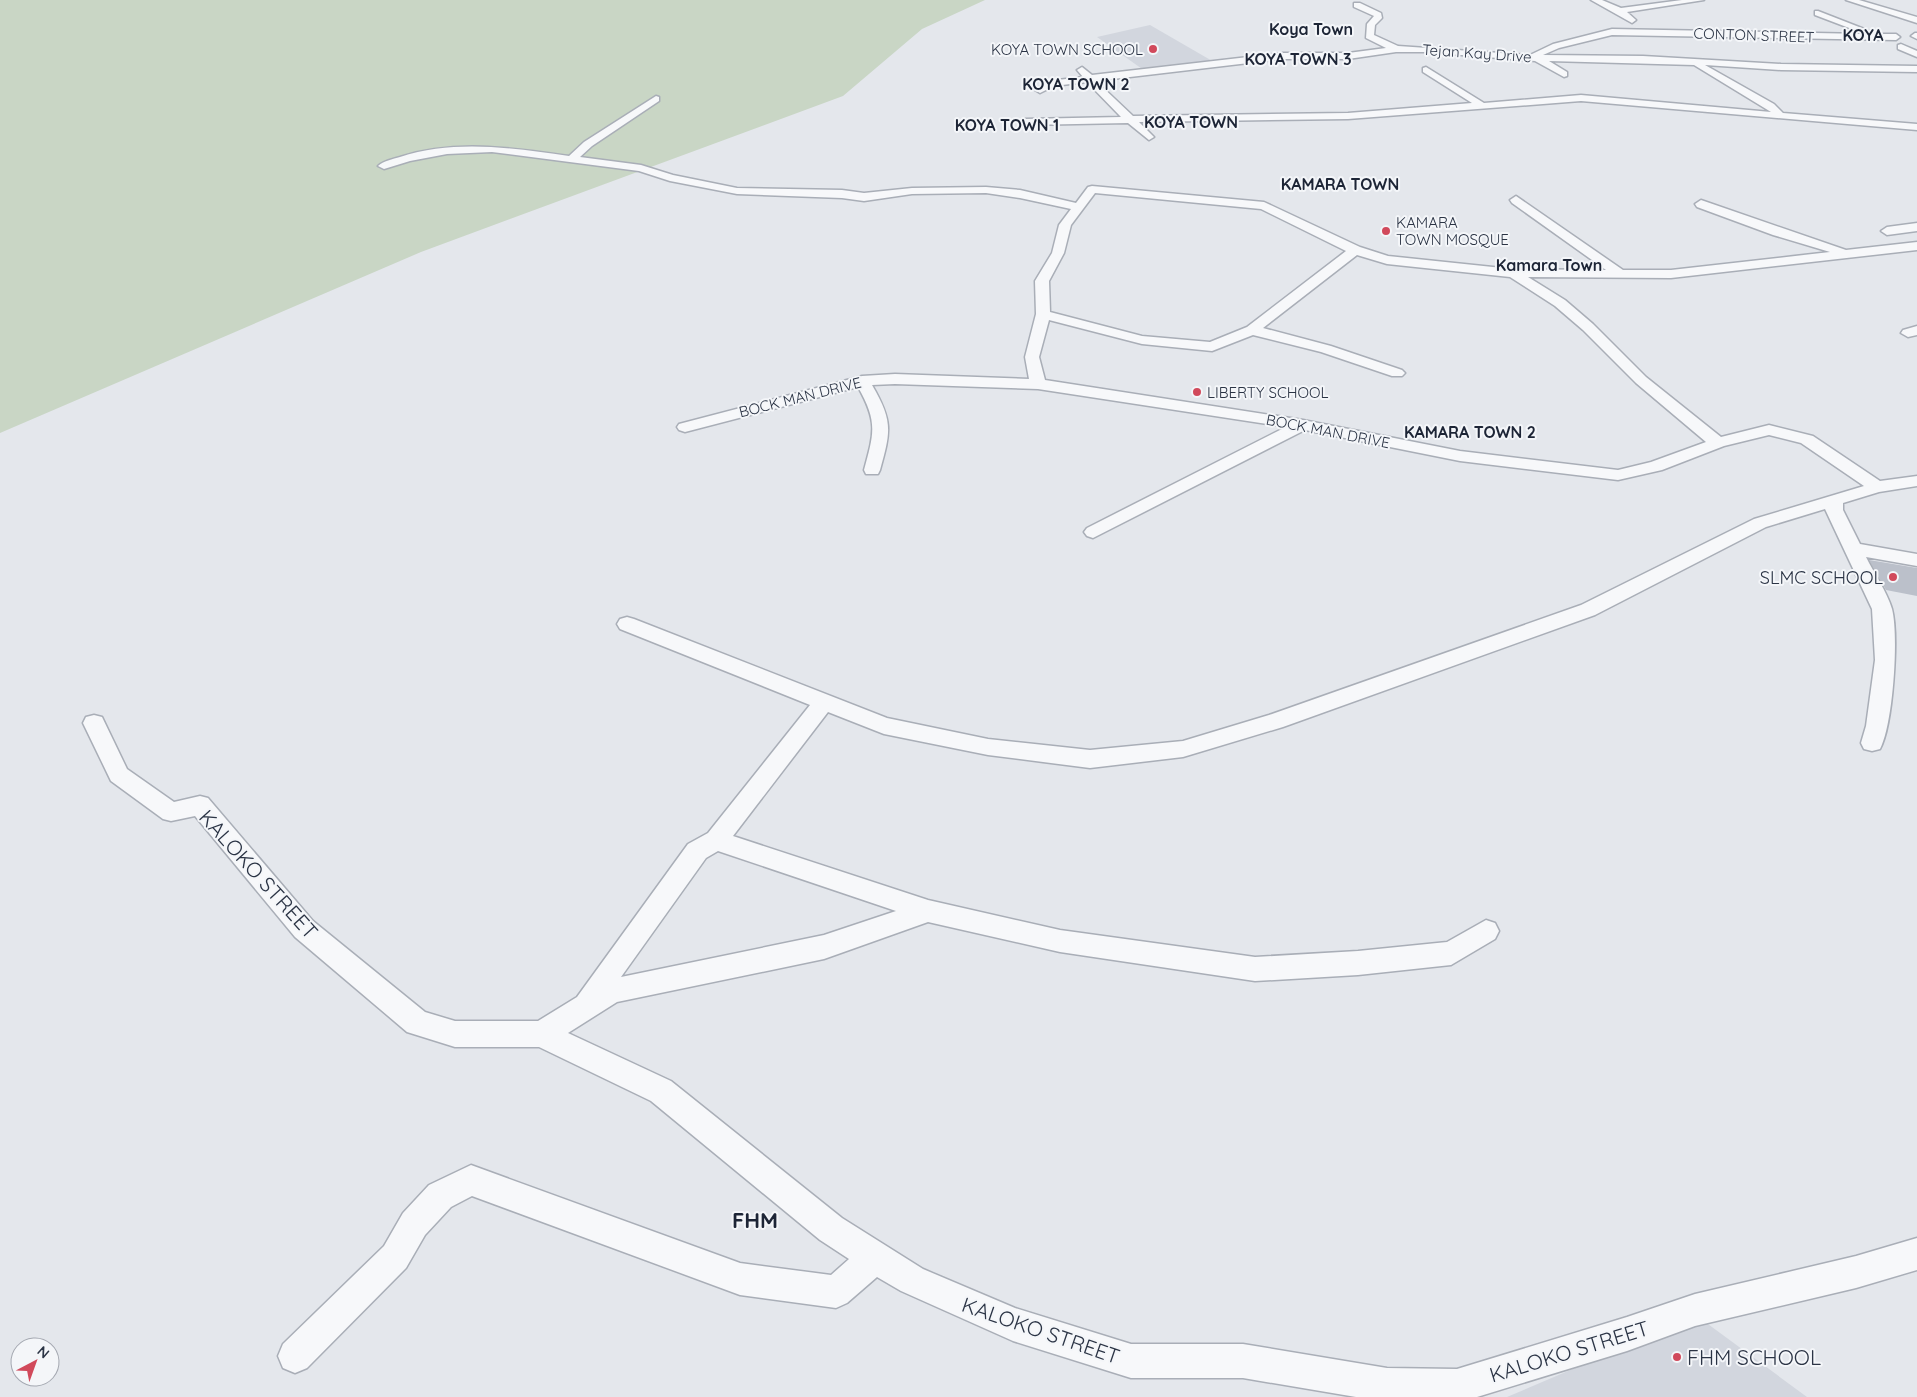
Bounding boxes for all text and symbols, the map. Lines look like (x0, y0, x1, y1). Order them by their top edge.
district label: Koya Town (1269, 19, 1353, 39)
street label: CONTON STREET (1693, 23, 1815, 47)
district label: KOYA (1843, 25, 1884, 45)
place label: KOYA TOWN SCHOOL (991, 40, 1143, 59)
street label: Tejan Kay Drive (1422, 40, 1532, 66)
marker: KOYA TOWN SCHOOL (1147, 43, 1159, 55)
district label: KOYA TOWN 3 (1245, 49, 1351, 69)
district label: KOYA TOWN 2 (1022, 74, 1130, 94)
district label: KOYA TOWN (1144, 112, 1238, 132)
district label: KOYA TOWN 1 (955, 115, 1059, 135)
district label: KAMARA TOWN (1281, 174, 1399, 194)
place label: KAMARA TOWN MOSQUE (1396, 213, 1509, 249)
marker: KAMARA TOWN MOSQUE (1380, 225, 1392, 237)
district label: Kamara Town (1496, 255, 1602, 275)
street label: BOCK MAN DRIVE (737, 373, 863, 421)
place label: LIBERTY SCHOOL (1207, 383, 1329, 402)
marker: LIBERTY SCHOOL (1191, 386, 1203, 398)
street label: BOCK MAN DRIVE (1265, 410, 1391, 452)
district label: KAMARA TOWN 2 (1404, 422, 1536, 442)
place label: SLMC SCHOOL (1760, 566, 1883, 589)
marker: SLMC SCHOOL (1887, 571, 1899, 583)
street label: KALOKO STREET (194, 804, 324, 944)
district label: FHM (732, 1206, 778, 1234)
street label: KALOKO STREET (959, 1291, 1123, 1369)
street label: KALOKO STREET (1486, 1314, 1652, 1388)
north arrow (10, 1337, 60, 1387)
text: N (34, 1342, 53, 1362)
place label: FHM SCHOOL (1687, 1344, 1821, 1370)
marker: FHM SCHOOL (1671, 1351, 1683, 1363)

